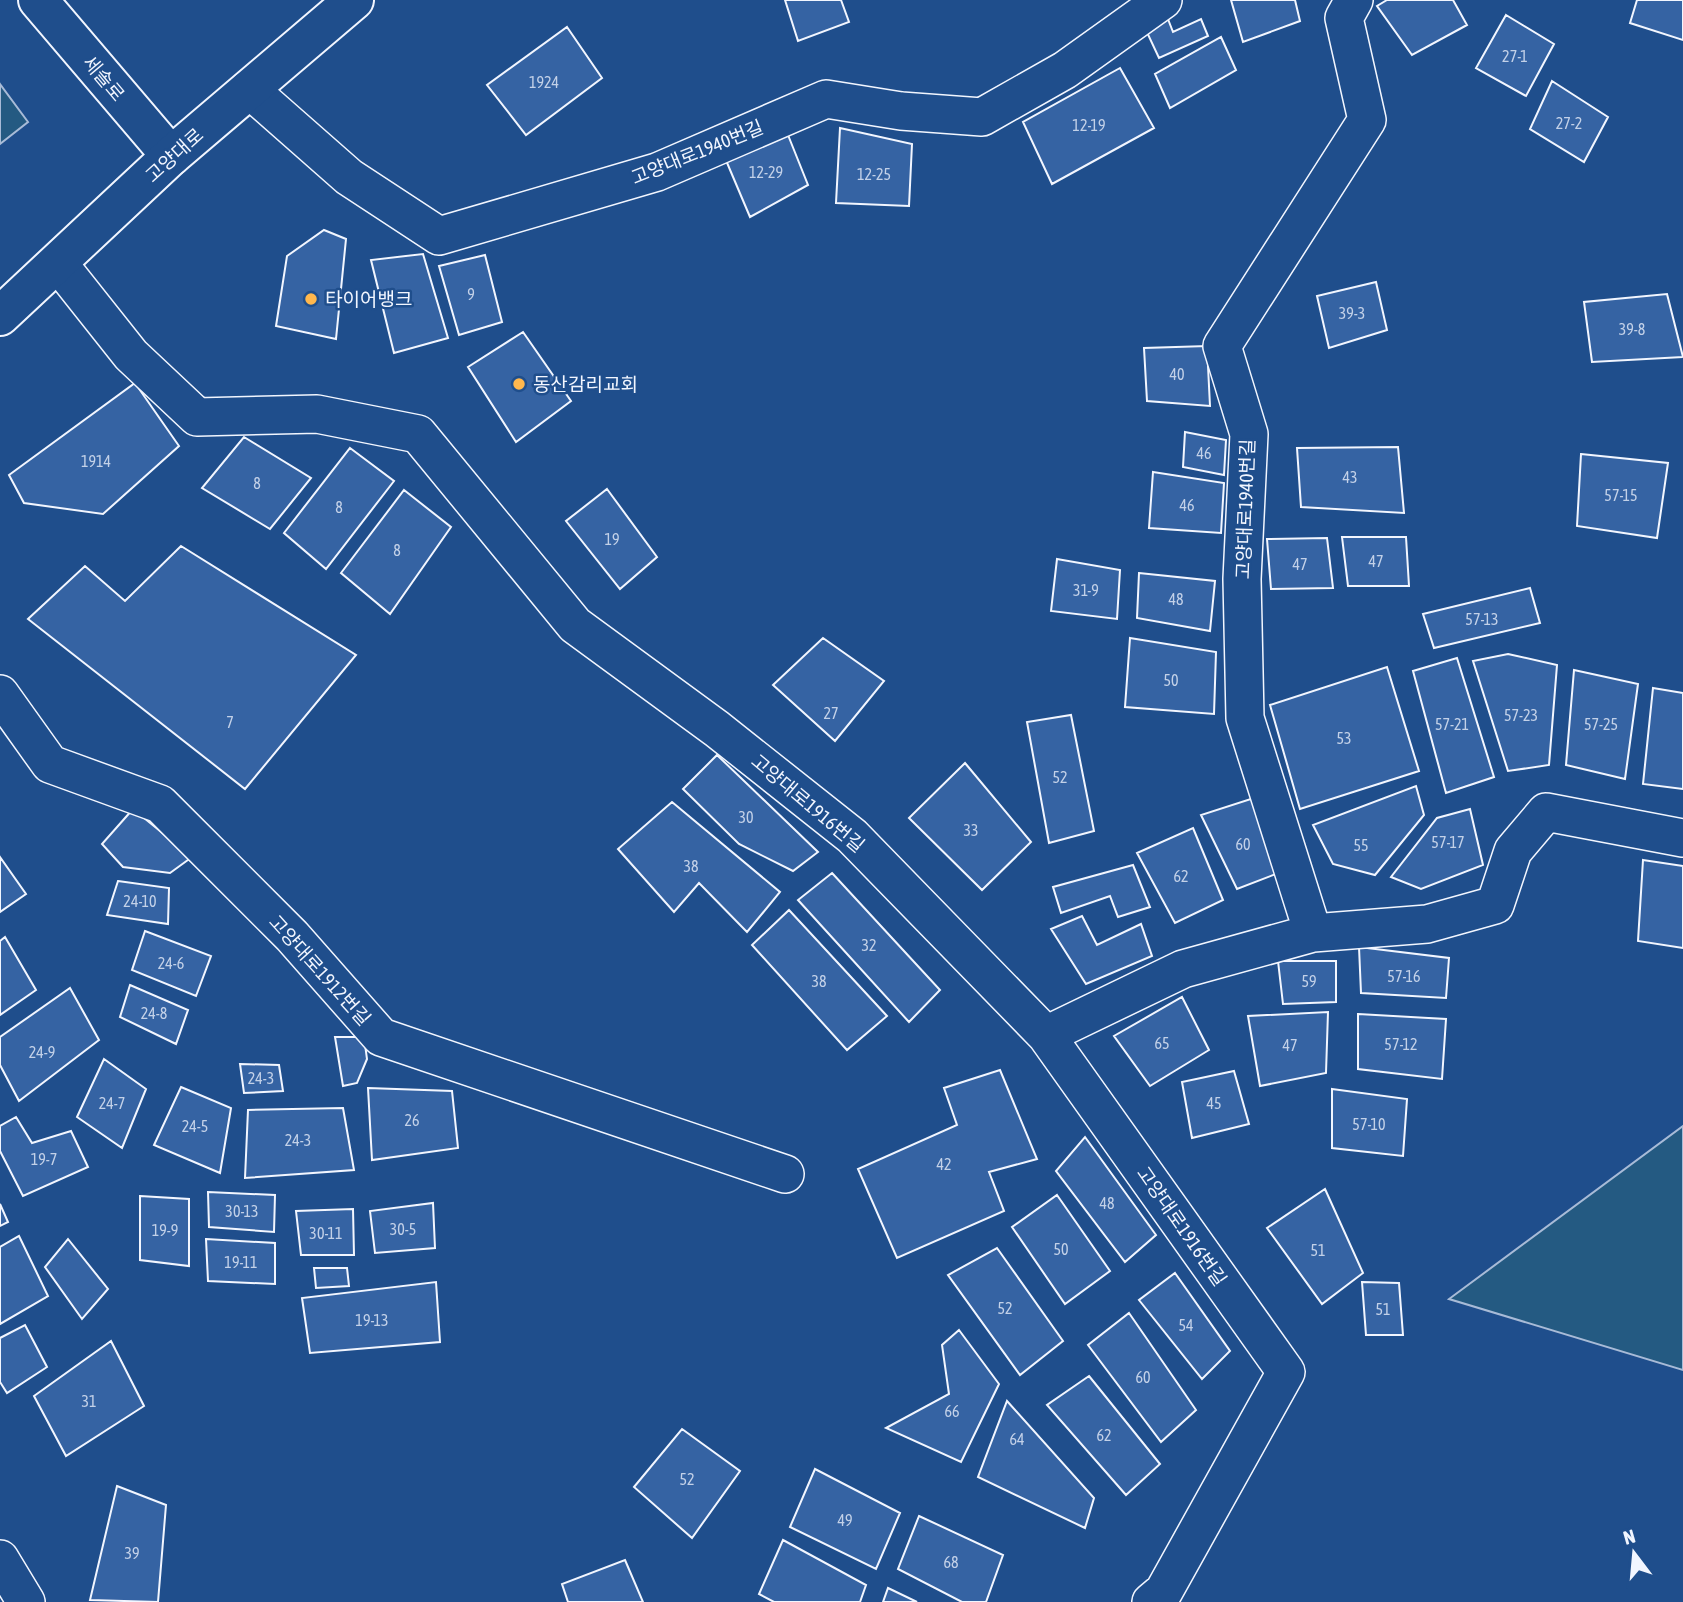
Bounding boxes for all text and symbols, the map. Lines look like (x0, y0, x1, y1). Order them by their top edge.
house number: 27-1 (1502, 47, 1528, 65)
street label: 세솔로 (79, 51, 129, 105)
house number: 1924 (529, 73, 559, 91)
house number: 27-2 (1556, 114, 1582, 132)
street label: 고양대로1940번길 (628, 115, 766, 189)
house number: 12-19 (1072, 116, 1106, 134)
street label: 고양대로 (141, 123, 207, 187)
house number: 12-29 (749, 163, 783, 181)
house number: 12-25 (857, 165, 891, 183)
house number: 9 (467, 285, 475, 303)
place label: 타이어뱅크 (325, 288, 412, 310)
marker: 타이어뱅크 (303, 291, 319, 307)
house number: 39-3 (1339, 304, 1365, 322)
house number: 39-8 (1619, 320, 1645, 338)
house number: 40 (1169, 365, 1185, 383)
place label: 동산감리교회 (533, 373, 638, 395)
marker: 동산감리교회 (511, 376, 527, 392)
street label: 고양대로1940번길 (1232, 438, 1258, 580)
house number: 46 (1196, 444, 1212, 462)
house number: 1914 (81, 452, 111, 470)
house number: 43 (1342, 468, 1358, 486)
house number: 8 (253, 474, 261, 492)
house number: 57-15 (1604, 486, 1638, 504)
house number: 46 (1179, 496, 1195, 514)
house number: 8 (335, 498, 343, 516)
house number: 19 (604, 530, 620, 548)
house number: 8 (393, 541, 401, 559)
house number: 47 (1368, 552, 1384, 570)
house number: 47 (1292, 555, 1308, 573)
house number: 31-9 (1073, 581, 1099, 599)
house number: 48 (1168, 590, 1184, 608)
house number: 57-13 (1465, 610, 1499, 628)
house number: 50 (1163, 671, 1179, 689)
house number: 27 (823, 704, 839, 722)
house number: 57-23 (1504, 706, 1538, 724)
house number: 7 (226, 713, 234, 731)
house number: 57-21 (1435, 715, 1469, 733)
house number: 57-25 (1584, 715, 1618, 733)
house number: 53 (1336, 729, 1352, 747)
street label: 고양대로1916번길 (747, 749, 869, 857)
house number: 52 (1052, 768, 1068, 786)
house number: 30 (738, 808, 754, 826)
house number: 33 (963, 821, 979, 839)
house number: 57-17 (1431, 833, 1465, 851)
house number: 60 (1235, 835, 1251, 853)
house number: 55 (1353, 836, 1369, 854)
house number: 38 (683, 857, 699, 875)
house number: 62 (1173, 867, 1189, 885)
house number: 24-10 (123, 892, 157, 910)
street label: 고양대로1912번길 (265, 910, 375, 1030)
house number: 32 (861, 936, 877, 954)
house number: 24-6 (158, 954, 184, 972)
house number: 57-16 (1387, 967, 1421, 985)
house number: 38 (811, 972, 827, 990)
house number: 59 (1301, 972, 1317, 990)
house number: 24-8 (141, 1004, 167, 1022)
house number: 65 (1154, 1034, 1170, 1052)
house number: 57-12 (1384, 1035, 1418, 1053)
house number: 47 (1282, 1036, 1298, 1054)
house number: 24-9 (29, 1043, 55, 1061)
house number: 24-3 (248, 1069, 274, 1087)
house number: 24-7 (99, 1094, 125, 1112)
house number: 45 (1206, 1094, 1222, 1112)
house number: 26 (404, 1111, 420, 1129)
house number: 57-10 (1352, 1115, 1386, 1133)
house number: 24-5 (182, 1117, 208, 1135)
house number: 24-3 (285, 1131, 311, 1149)
house number: 19-7 (31, 1150, 57, 1168)
house number: 42 (936, 1155, 952, 1173)
street label: 고양대로1916번길 (1133, 1162, 1231, 1290)
house number: 48 (1099, 1194, 1115, 1212)
house number: 30-13 (225, 1202, 259, 1220)
house number: 30-5 (390, 1220, 416, 1238)
house number: 19-9 (152, 1221, 178, 1239)
house number: 30-11 (309, 1224, 343, 1242)
house number: 50 (1053, 1240, 1069, 1258)
house number: 51 (1310, 1241, 1326, 1259)
house number: 19-11 (224, 1253, 258, 1271)
house number: 52 (997, 1299, 1013, 1317)
house number: 51 (1375, 1300, 1391, 1318)
house number: 19-13 (355, 1311, 389, 1329)
house number: 54 (1178, 1316, 1194, 1334)
house number: 60 (1135, 1368, 1151, 1386)
house number: 31 (81, 1392, 97, 1410)
house number: 66 (944, 1402, 960, 1420)
house number: 62 (1096, 1426, 1112, 1444)
house number: 64 (1009, 1430, 1025, 1448)
house number: 52 (679, 1470, 695, 1488)
house number: 49 (837, 1511, 853, 1529)
north arrow (1599, 1518, 1669, 1588)
text: N (1621, 1525, 1638, 1549)
house number: 39 (124, 1544, 140, 1562)
house number: 68 (943, 1553, 959, 1571)

